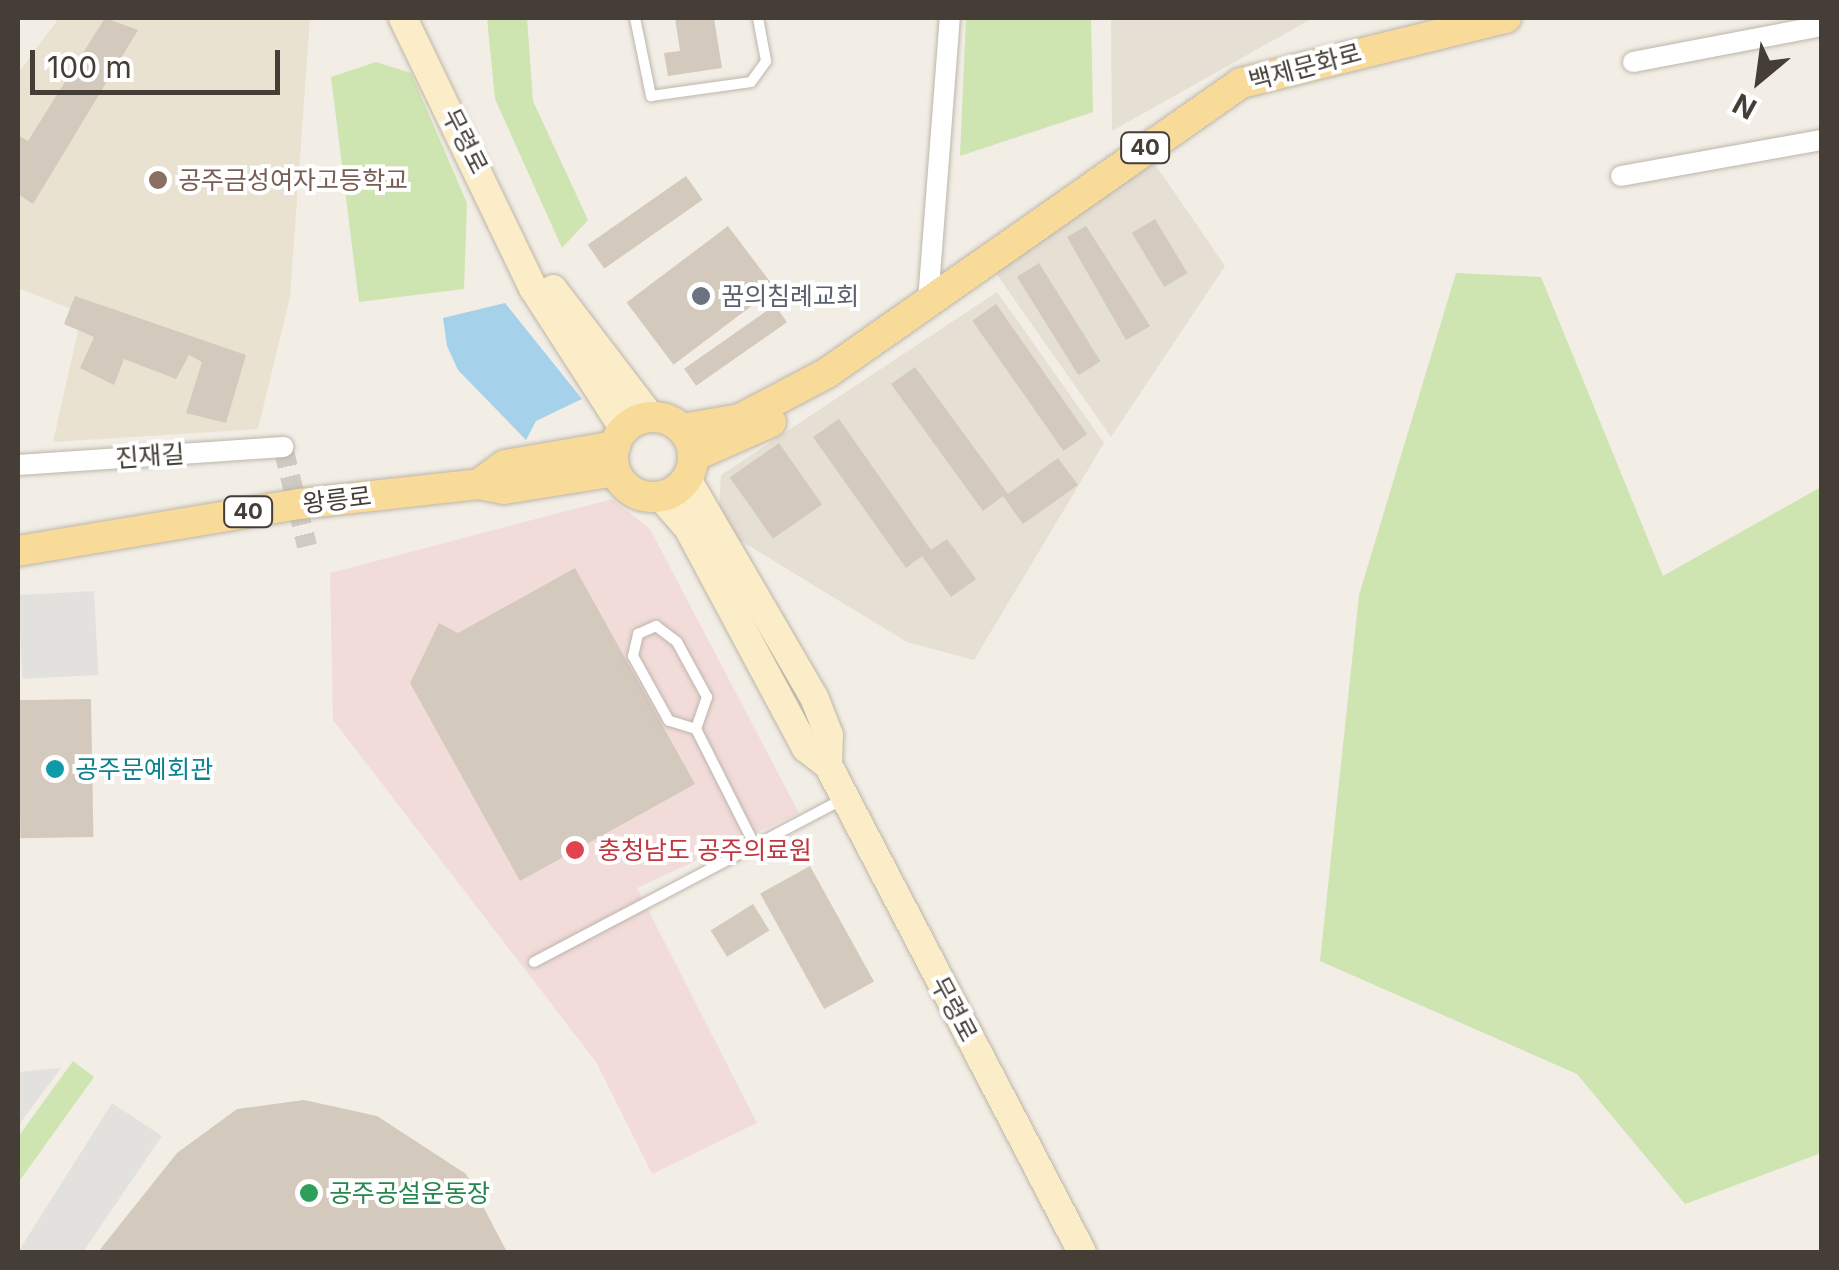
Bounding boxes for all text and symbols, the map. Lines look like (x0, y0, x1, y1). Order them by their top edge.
scale bar (35, 30, 285, 92)
north arrow (1709, 30, 1809, 130)
street label: 백제문화로 (1246, 38, 1364, 96)
text: 100 m (47, 49, 132, 85)
text: N (1727, 86, 1762, 126)
street label: 무령로 (436, 103, 494, 179)
road number: 40 (1120, 131, 1170, 165)
place label: 공주금성여자고등학교 (178, 165, 408, 195)
marker: 공주금성여자고등학교 (147, 169, 169, 191)
place label: 꿈의침례교회 (721, 281, 859, 311)
marker: 꿈의침례교회 (690, 285, 712, 307)
street label: 진재길 (115, 439, 185, 473)
street label: 왕릉로 (301, 481, 373, 519)
road number: 40 (223, 495, 273, 529)
place label: 공주문예회관 (75, 754, 213, 784)
marker: 공주문예회관 (44, 758, 66, 780)
place label: 충청남도 공주의료원 (598, 835, 812, 865)
marker: 충청남도 공주의료원 (562, 837, 588, 863)
street label: 무령로 (925, 971, 983, 1047)
place label: 공주공설운동장 (329, 1178, 490, 1208)
marker: 공주공설운동장 (298, 1182, 320, 1204)

